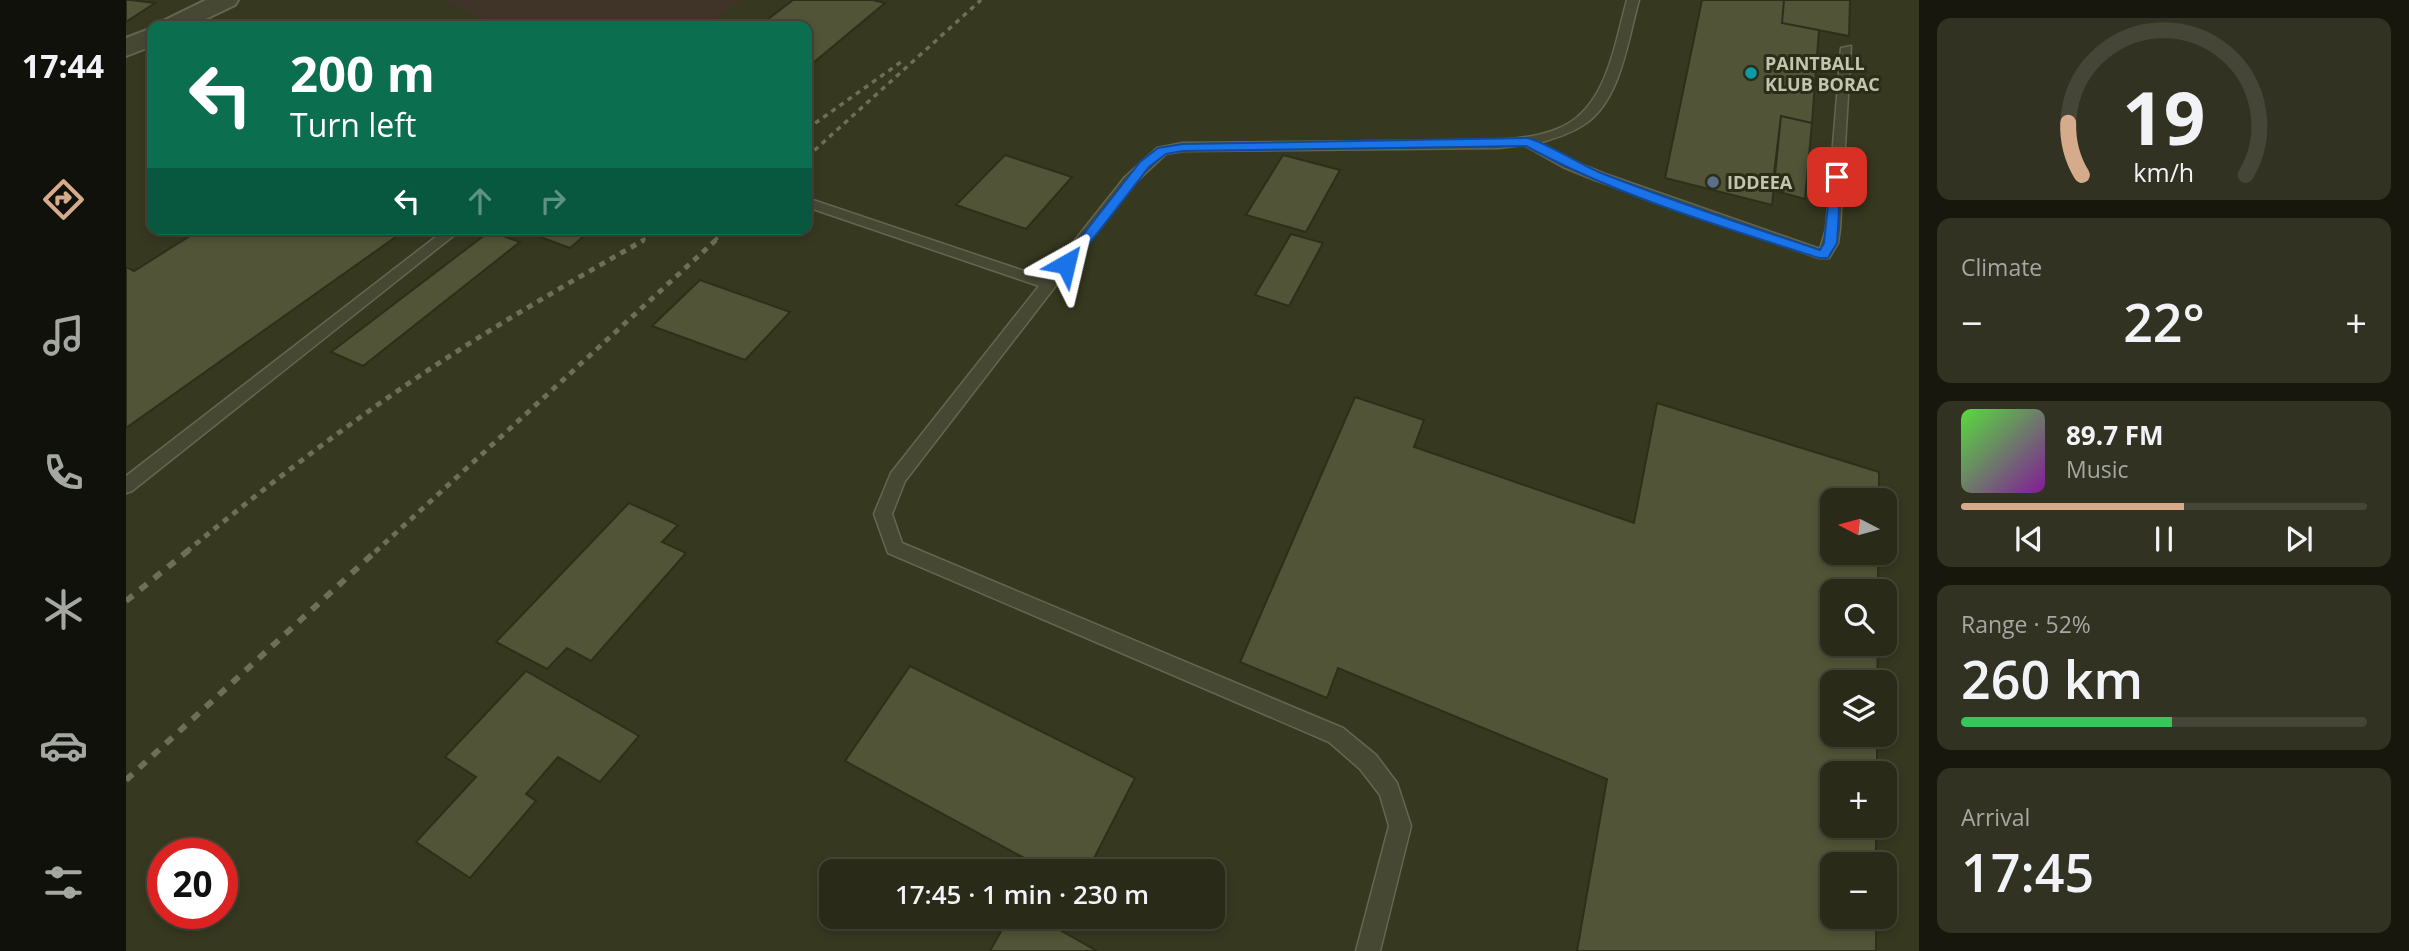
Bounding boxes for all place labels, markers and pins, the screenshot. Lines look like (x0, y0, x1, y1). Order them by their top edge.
place label: PAINTBALL KLUB BORAC (1765, 51, 1880, 96)
marker: PAINTBALL KLUB BORAC (1743, 65, 1759, 81)
pin (1807, 147, 1867, 207)
place label: IDDEEA (1727, 170, 1793, 194)
marker: IDDEEA (1705, 174, 1721, 190)

